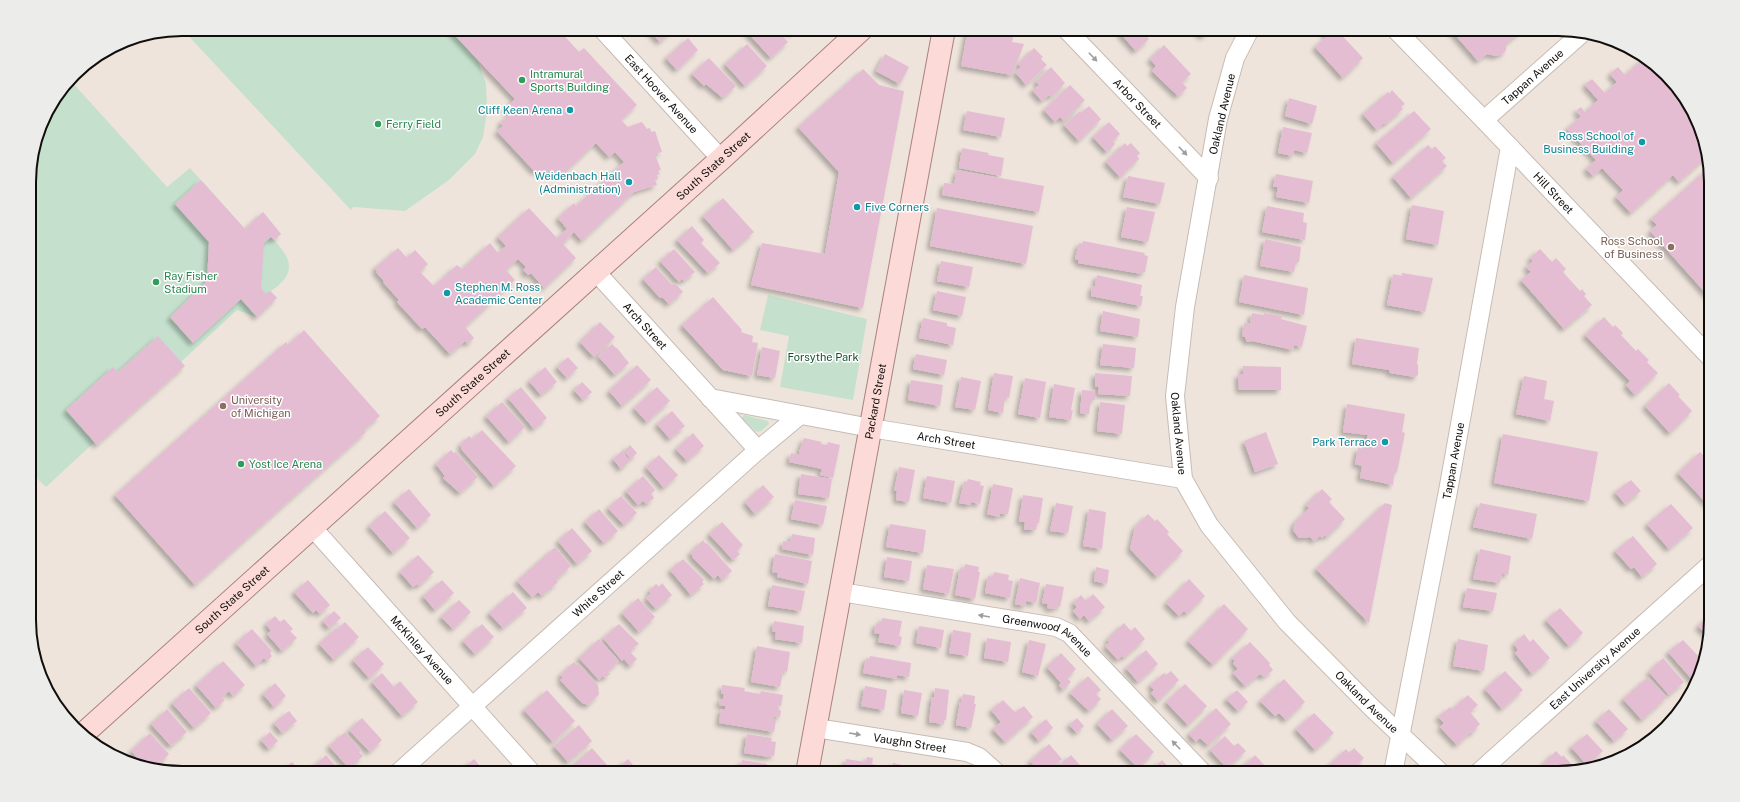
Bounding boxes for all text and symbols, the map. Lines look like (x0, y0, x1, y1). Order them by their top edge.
street label: Tappan Avenue (1499, 47, 1566, 107)
street label: East Hoover Avenue (622, 52, 700, 136)
one-way arrow (1089, 52, 1098, 62)
place label: Intramural Sports Building (530, 68, 609, 93)
street label: Oakland Avenue (1207, 72, 1237, 156)
marker: Intramural Sports Building (517, 75, 527, 85)
street label: Arbor Street (1111, 76, 1164, 131)
place label: Cliff Keen Arena (478, 104, 562, 116)
marker: Cliff Keen Arena (565, 105, 575, 115)
place label: Ferry Field (386, 118, 441, 130)
marker: Ferry Field (373, 119, 383, 129)
street label: South State Street (674, 129, 753, 202)
place label: Ross School of Business Building (1543, 130, 1635, 155)
marker: Ross School of Business Building (1637, 137, 1647, 147)
one-way arrow (1178, 146, 1188, 156)
place label: Weidenbach Hall (Administration) (534, 170, 621, 195)
street label: Hill Street (1531, 170, 1576, 216)
marker: Weidenbach Hall (Administration) (624, 177, 634, 187)
place label: Five Corners (865, 201, 929, 213)
marker: Five Corners (852, 202, 862, 212)
place label: Ross School of Business (1600, 235, 1663, 260)
marker: Ross School of Business (1666, 242, 1676, 252)
place label: Ray Fisher Stadium (164, 270, 217, 295)
marker: Ray Fisher Stadium (151, 277, 161, 287)
place label: Stephen M. Ross Academic Center (455, 281, 543, 306)
marker: Stephen M. Ross Academic Center (442, 288, 452, 298)
street label: Arch Street (621, 300, 669, 352)
street label: South State Street (433, 346, 512, 419)
park label: Forsythe Park (787, 351, 859, 363)
street label: Packard Street (863, 362, 888, 440)
street label: Oakland Avenue (1169, 392, 1189, 475)
place label: University of Michigan (231, 394, 291, 419)
marker: University of Michigan (218, 401, 228, 411)
street label: Tappan Avenue (1441, 421, 1466, 500)
street label: Arch Street (916, 430, 976, 451)
place label: Park Terrace (1312, 436, 1377, 448)
marker: Park Terrace (1380, 437, 1390, 447)
place label: Yost Ice Arena (249, 458, 322, 470)
marker: Yost Ice Arena (236, 459, 246, 469)
street label: South State Street (192, 563, 272, 636)
street label: White Street (570, 567, 626, 619)
one-way arrow (977, 612, 990, 618)
street label: Greenwood Avenue (1001, 612, 1094, 659)
street label: McKinley Avenue (388, 613, 456, 687)
street label: East University Avenue (1547, 625, 1642, 712)
street label: Oakland Avenue (1333, 669, 1401, 735)
one-way arrow (849, 731, 861, 737)
street label: Vaughn Street (872, 731, 947, 755)
one-way arrow (1171, 740, 1181, 750)

